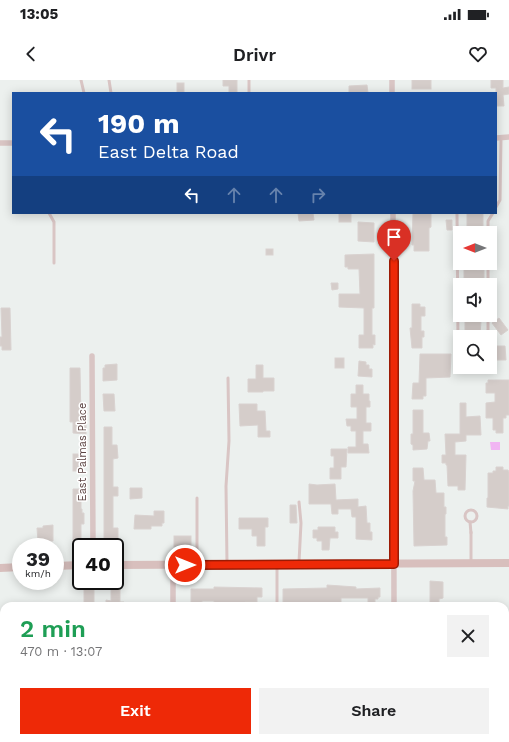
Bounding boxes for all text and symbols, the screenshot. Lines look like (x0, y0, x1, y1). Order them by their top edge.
text: 13:05 (20, 5, 58, 23)
icon: back (20, 43, 42, 65)
icon: heart (467, 43, 489, 65)
text: Drivr (233, 44, 276, 65)
text: 190 m (98, 107, 180, 140)
icon: left (32, 108, 84, 160)
text: East Delta Road (98, 141, 239, 162)
icon: left (181, 184, 203, 206)
icon: ahead (223, 184, 245, 206)
icon: ahead (265, 184, 287, 206)
icon: right (307, 184, 329, 206)
pin (377, 220, 411, 261)
icon: arrive (383, 226, 405, 248)
north arrow (453, 226, 497, 270)
map controls (453, 226, 497, 374)
button: sound (453, 278, 497, 322)
button: search (453, 330, 497, 374)
street label: East Palmas Place (76, 403, 89, 501)
speed limit sign: 40 (72, 538, 124, 590)
position arrow (164, 544, 206, 586)
text: 39 (26, 547, 50, 571)
text: km/h (25, 568, 51, 579)
text: 2 min (20, 615, 86, 643)
button: close (447, 615, 489, 657)
text: 470 m · 13:07 (20, 644, 102, 659)
button: Exit (20, 688, 251, 734)
button: Share (259, 688, 489, 734)

